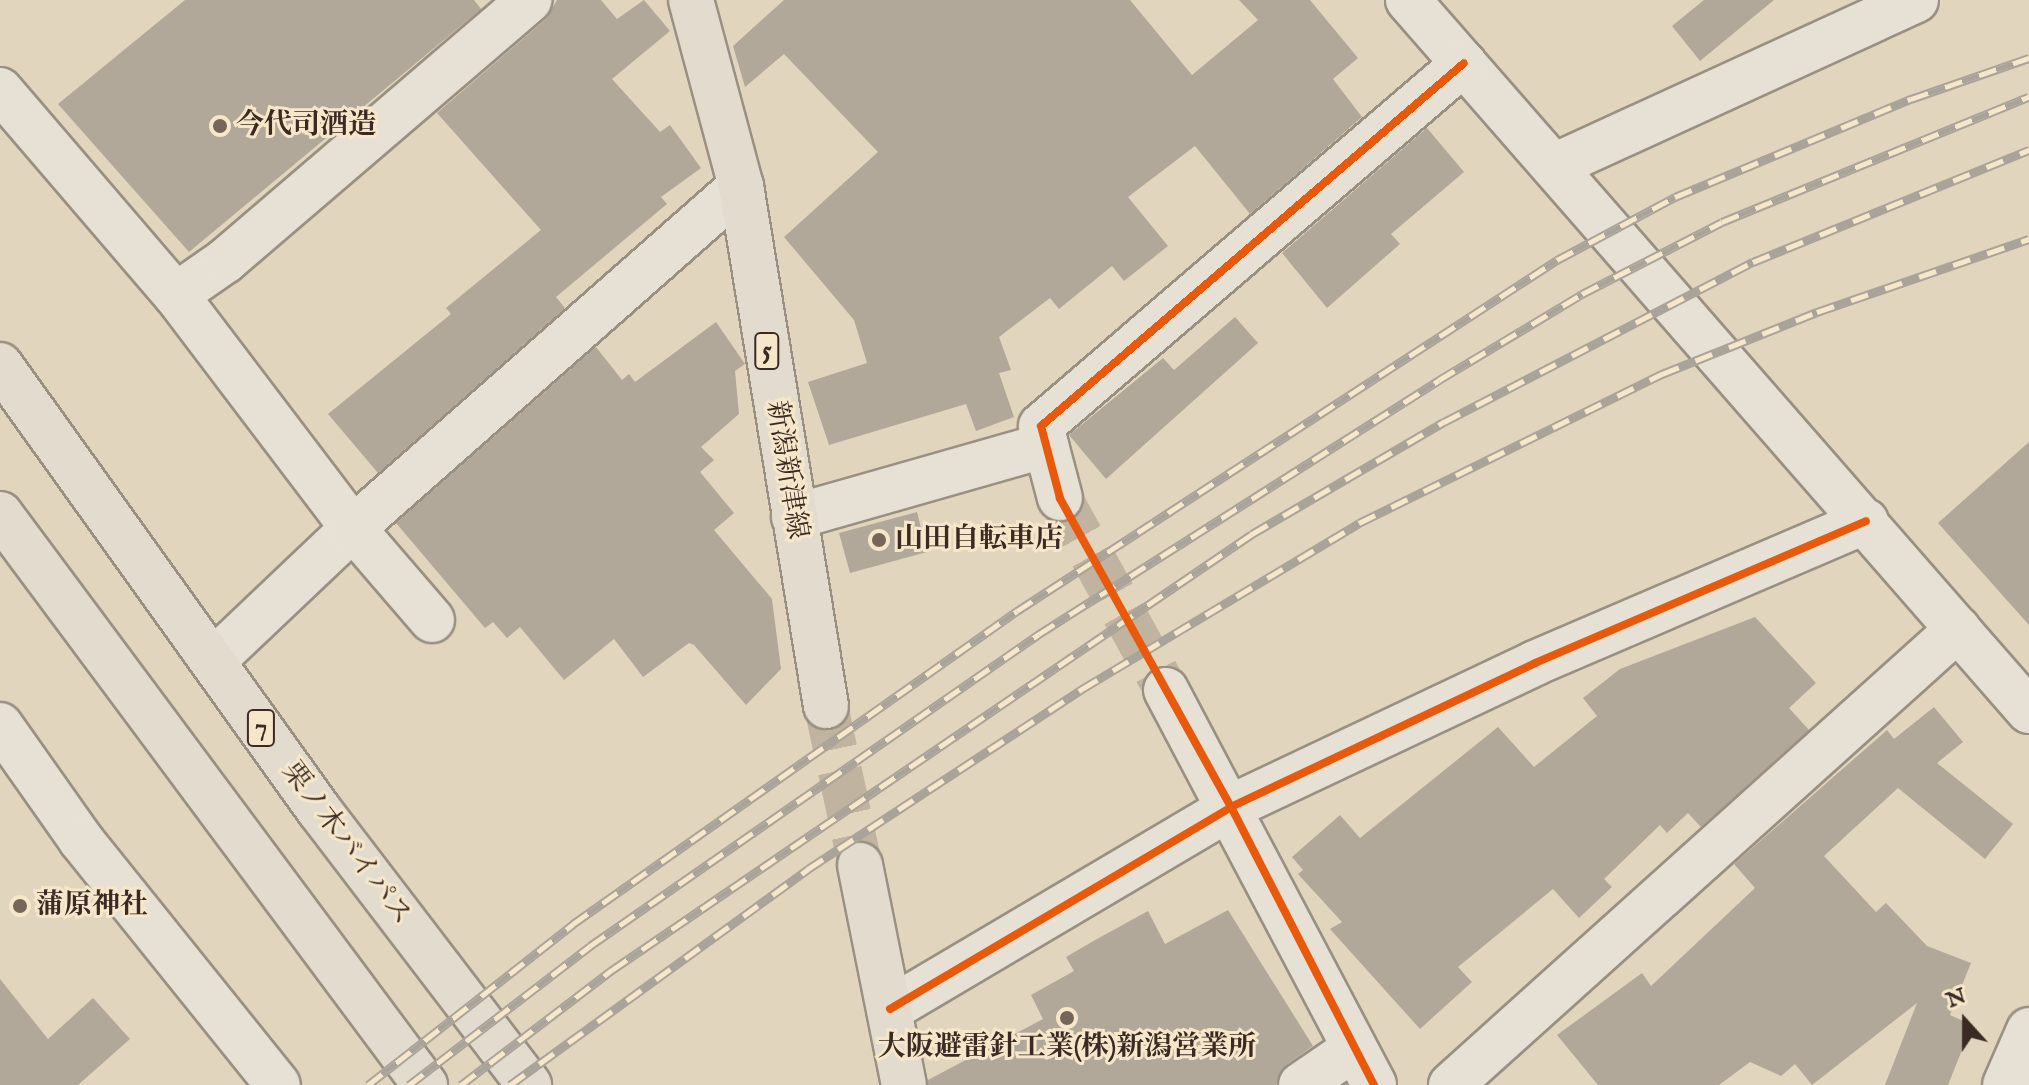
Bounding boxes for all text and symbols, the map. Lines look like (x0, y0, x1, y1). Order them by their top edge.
place label: 今代司酒造 (236, 109, 376, 143)
marker: 今代司酒造 (211, 117, 229, 135)
road number: 5 (753, 329, 781, 373)
street label: 新潟新津線 (758, 398, 814, 542)
place label: 山田自転車店 (895, 523, 1063, 557)
marker: 山田自転車店 (870, 531, 888, 549)
road number: 7 (245, 706, 277, 750)
street label: 栗ノ木バイパス (274, 756, 418, 932)
place label: 蒲原神社 (36, 889, 148, 923)
marker: 蒲原神社 (11, 897, 29, 915)
north arrow (1925, 981, 2005, 1061)
text: N (1942, 982, 1970, 1015)
marker: 大阪避雷針工業(株)新潟営業所 (1058, 1009, 1076, 1027)
place label: 大阪避雷針工業(株)新潟営業所 (878, 1031, 1256, 1065)

